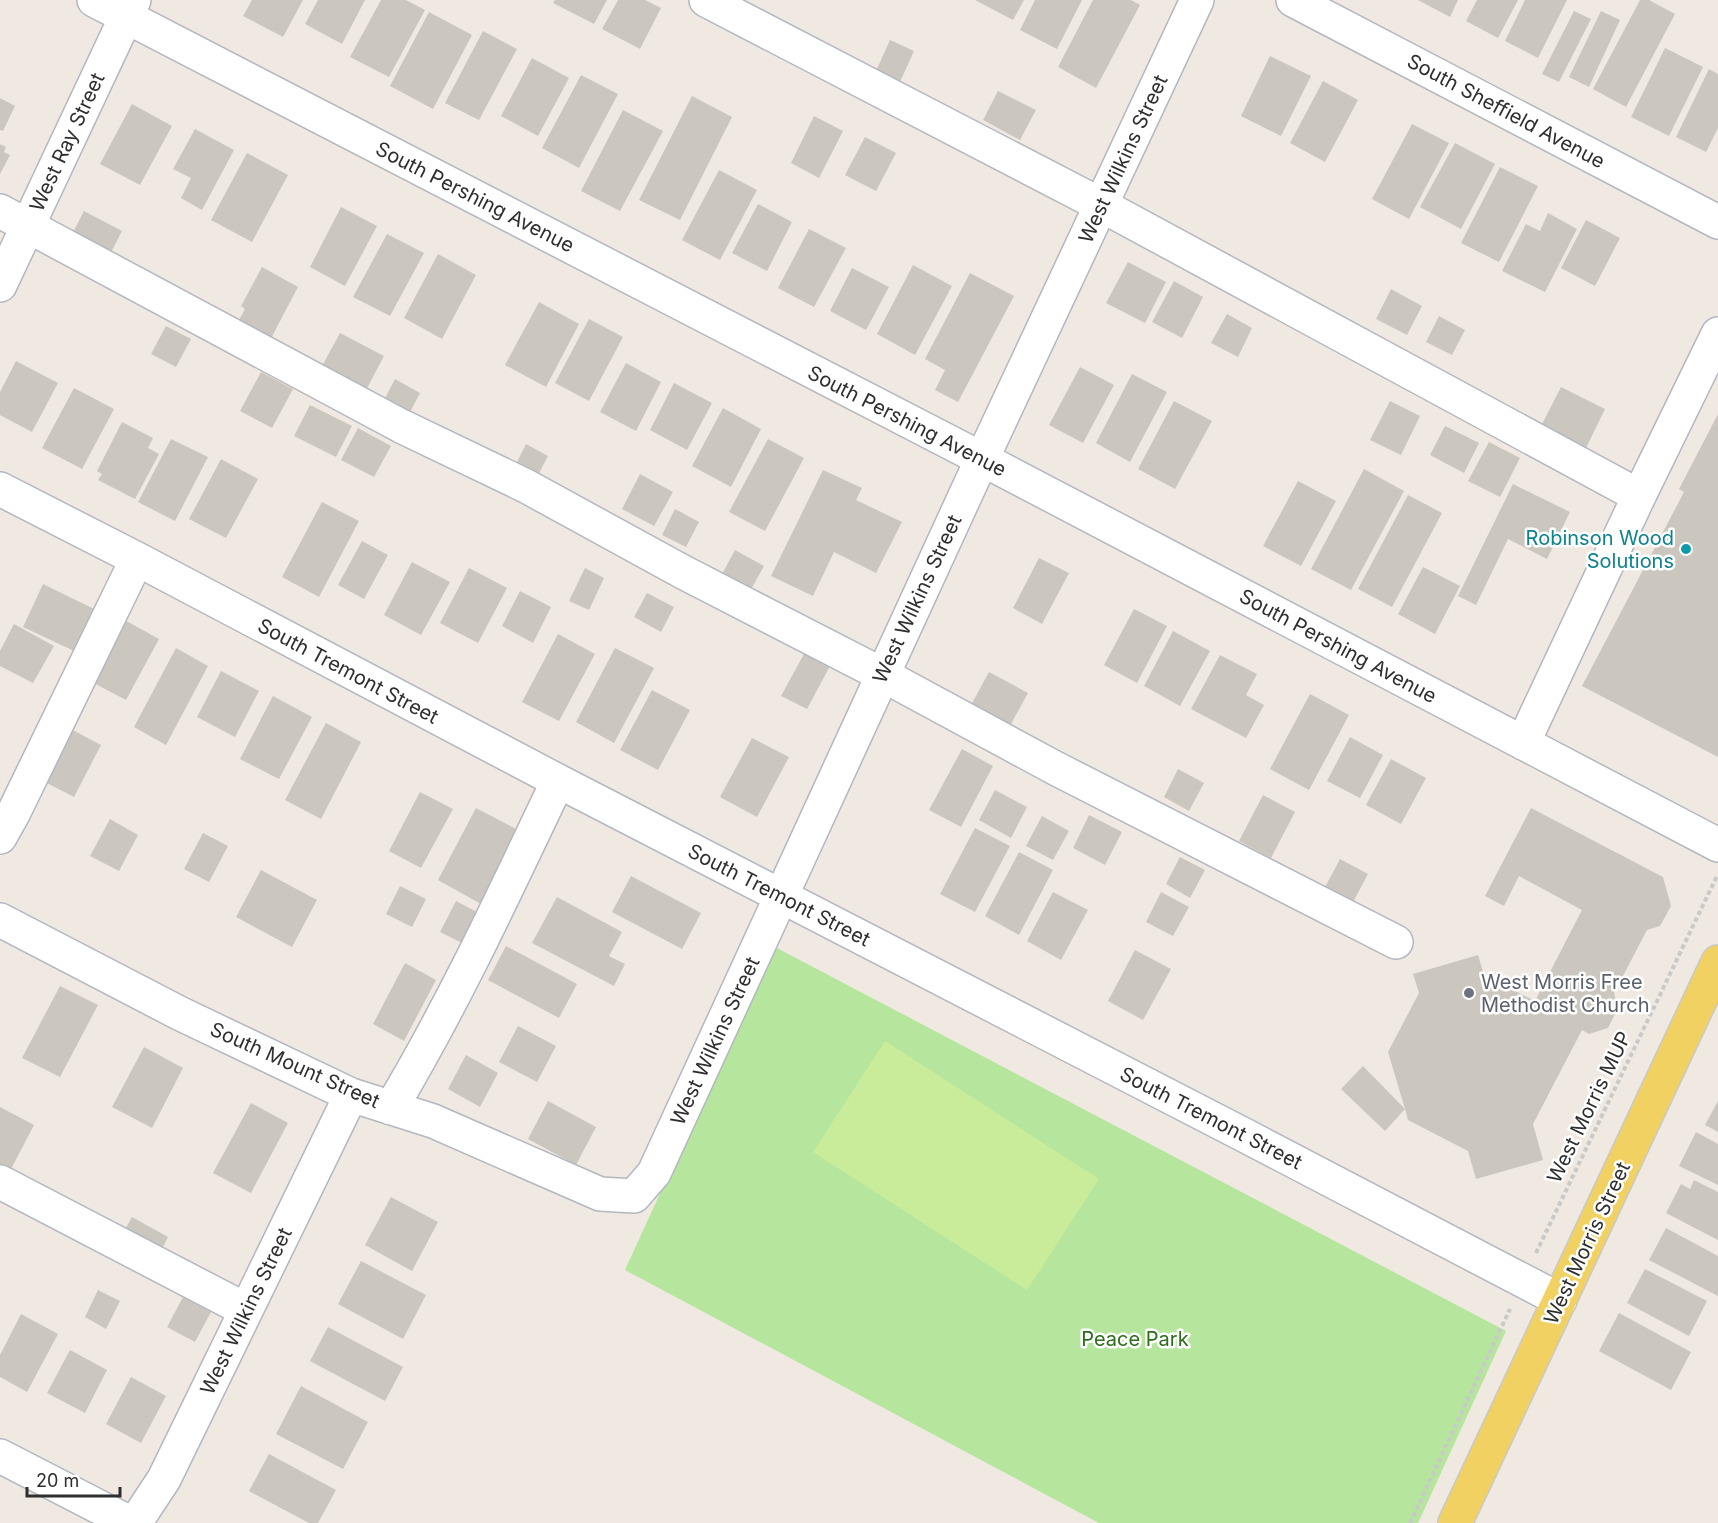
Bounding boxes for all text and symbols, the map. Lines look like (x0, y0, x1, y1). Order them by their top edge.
street label: South Sheffield Avenue (1403, 49, 1609, 173)
street label: West Ray Street (24, 69, 110, 215)
street label: West Wilkins Street (1074, 71, 1173, 247)
street label: South Pershing Avenue (372, 136, 578, 258)
street label: South Pershing Avenue (804, 360, 1010, 482)
street label: West Wilkins Street (868, 511, 967, 687)
place label: Robinson Wood Solutions (1526, 526, 1674, 573)
marker: Robinson Wood Solutions (1679, 542, 1693, 556)
street label: South Pershing Avenue (1235, 584, 1441, 708)
street label: South Tremont Street (254, 613, 443, 729)
street label: South Tremont Street (684, 839, 874, 952)
street label: West Wilkins Street (666, 953, 765, 1129)
place label: West Morris Free Methodist Church (1481, 970, 1650, 1017)
marker: West Morris Free Methodist Church (1462, 986, 1476, 1000)
street label: South Mount Street (207, 1017, 384, 1113)
street label: West Morris MUP (1542, 1027, 1636, 1187)
street label: South Tremont Street (1116, 1062, 1306, 1175)
street label: West Morris Street (1539, 1158, 1635, 1328)
street label: West Wilkins Street (195, 1223, 297, 1398)
park label: Peace Park (1081, 1327, 1189, 1351)
scale bar (27, 1460, 120, 1498)
text: 20 m (36, 1470, 79, 1491)

